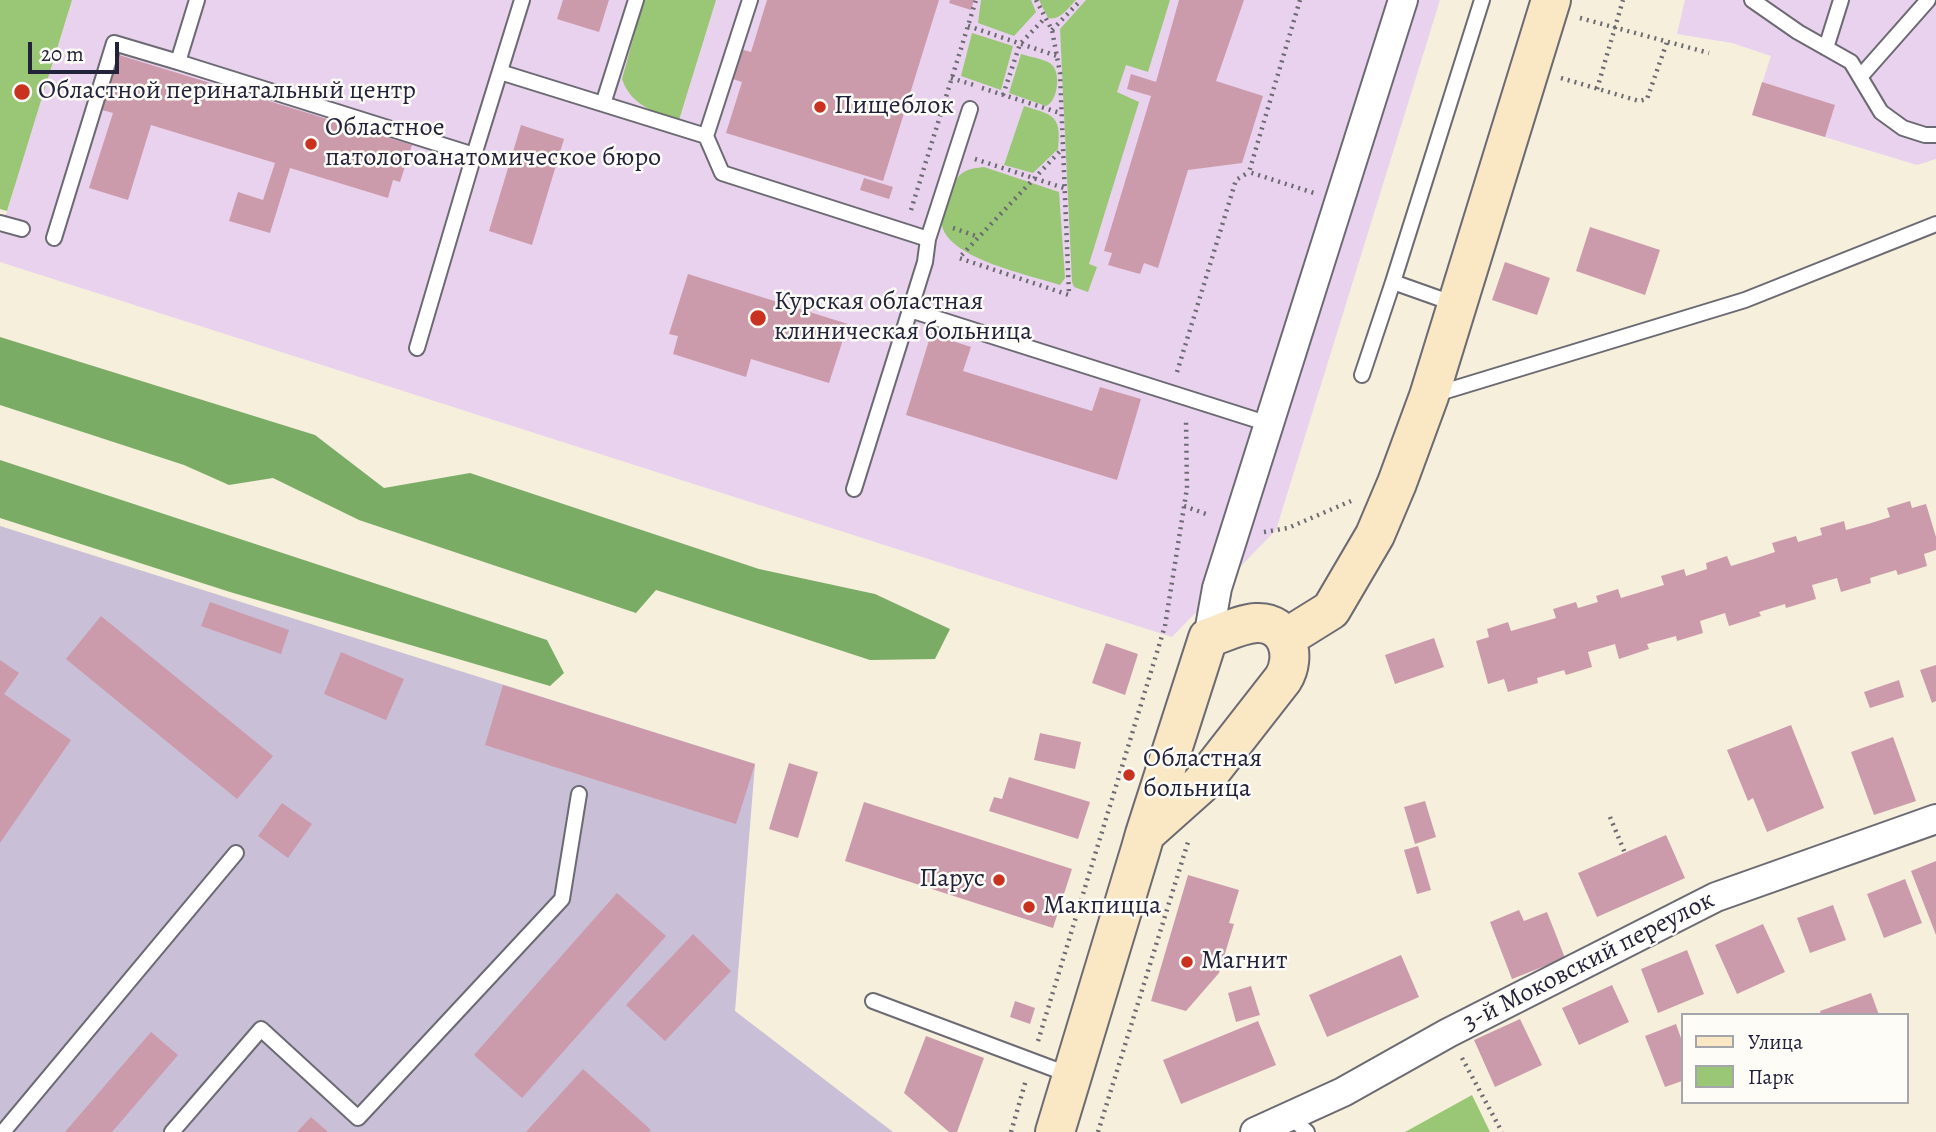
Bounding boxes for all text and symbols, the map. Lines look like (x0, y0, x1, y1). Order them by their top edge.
scale bar (32, 28, 122, 72)
text: 20 m (41, 40, 84, 68)
place label: Областной перинатальный центр (38, 76, 416, 108)
marker: Областной перинатальный центр (12, 82, 32, 102)
place label: Пищеблок (834, 91, 954, 123)
marker: Пищеблок (812, 99, 828, 115)
place label: Областное патологоанатомическое бюро (325, 113, 661, 174)
marker: Областное патологоанатомическое бюро (303, 136, 319, 152)
place label: Курская областная клиническая больница (774, 287, 1032, 348)
marker: Курская областная клиническая больница (748, 308, 768, 328)
place label: Областная больница (1143, 744, 1262, 806)
marker: Областная больница (1121, 767, 1137, 783)
place label: Парус (919, 864, 985, 896)
marker: Парус (991, 872, 1007, 888)
street label: 3-й Моковский переулок (1458, 885, 1720, 1039)
place label: Макпицца (1043, 891, 1161, 923)
marker: Макпицца (1021, 899, 1037, 915)
place label: Магнит (1201, 946, 1288, 978)
marker: Магнит (1179, 954, 1195, 970)
legend (1680, 1013, 1908, 1104)
text: Улица (1748, 1028, 1803, 1056)
text: Парк (1748, 1063, 1794, 1091)

